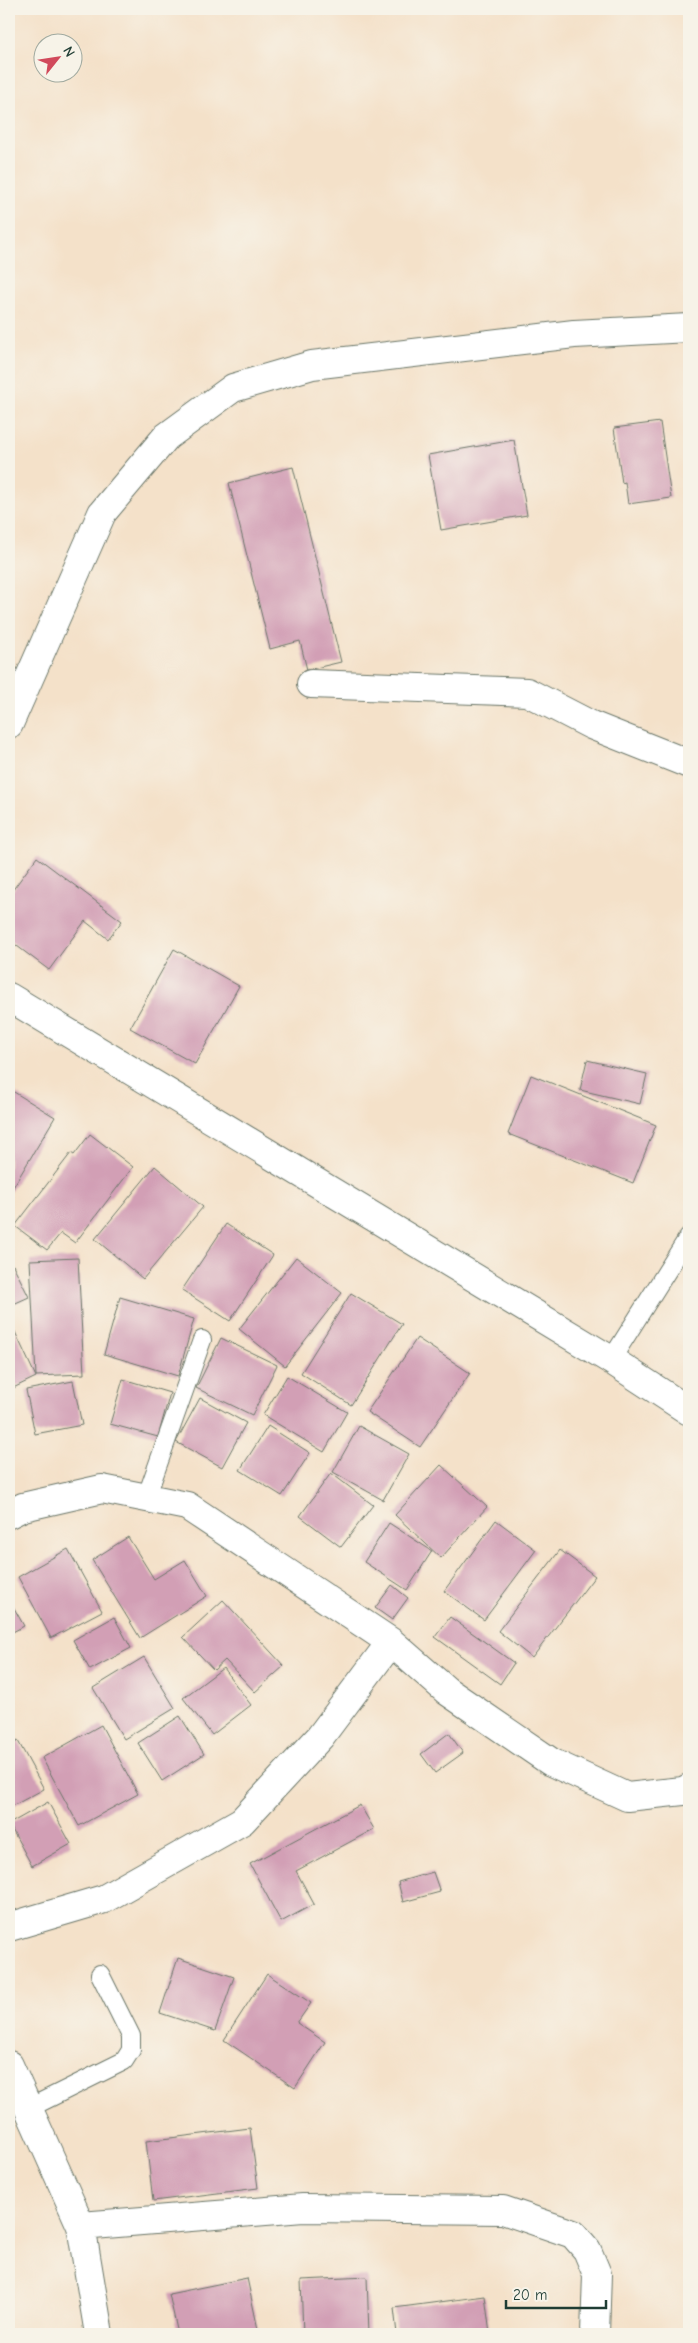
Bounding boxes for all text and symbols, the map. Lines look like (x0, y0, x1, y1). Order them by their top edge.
north arrow (32, 32, 82, 82)
text: N (59, 44, 78, 60)
scale bar (506, 2278, 606, 2310)
text: 20 m (513, 2286, 547, 2304)

